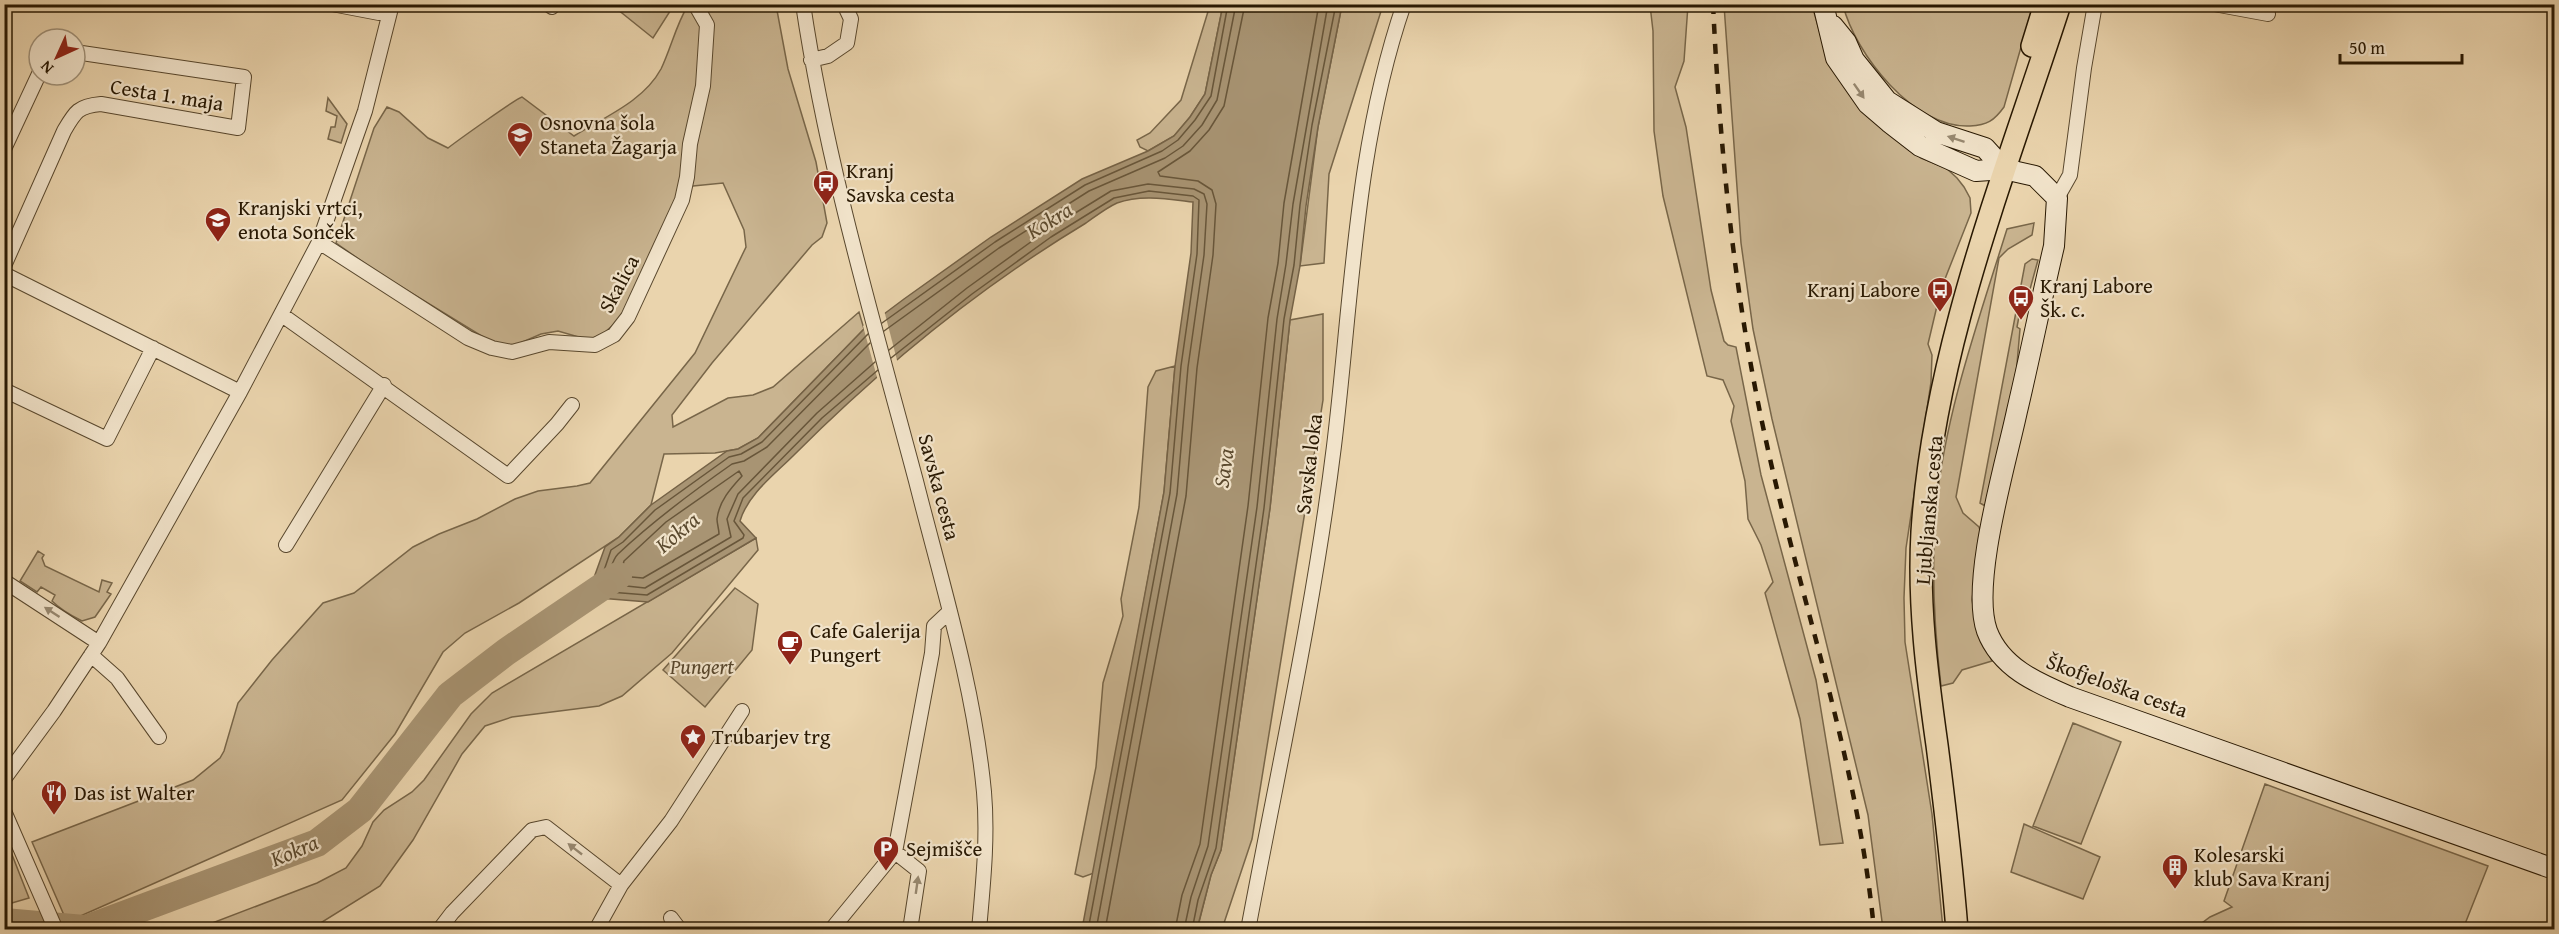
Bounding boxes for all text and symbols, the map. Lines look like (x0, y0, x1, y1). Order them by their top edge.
north arrow (27, 27, 87, 87)
scale bar (2340, 27, 2462, 65)
text: 50 m (2349, 34, 2385, 61)
text: N (34, 55, 59, 80)
street label: Cesta 1. maja (108, 70, 226, 119)
one-way arrow (1853, 83, 1865, 99)
place label: Osnovna šola Staneta Žagarja (540, 107, 677, 162)
school or university icon: Osnovna šola Staneta Žagarja (505, 120, 535, 158)
one-way arrow (1947, 134, 1965, 143)
place label: Kranj Savska cesta (846, 155, 955, 210)
bus stop icon: Kranj Savska cesta (811, 168, 841, 206)
place label: Kranjski vrtci, enota Sonček (238, 192, 363, 247)
water label: Kokra (1019, 193, 1078, 247)
school or university icon: Kranjski vrtci, enota Sonček (203, 205, 233, 243)
street label: Skalica (590, 249, 647, 318)
place label: Kranj Labore Šk. c. (2040, 270, 2153, 325)
place label: Kranj Labore (1807, 274, 1920, 305)
bus stop icon: Kranj Labore (1925, 275, 1955, 313)
bus stop icon: Kranj Labore Šk. c. (2006, 283, 2036, 321)
street label: Savska loka (1287, 412, 1330, 516)
street label: Savska cesta (910, 430, 969, 543)
street label: Ljubljanska cesta (1907, 434, 1950, 586)
water label: Sava (1204, 446, 1242, 490)
water label: Kokra (647, 504, 706, 561)
one-way arrow (44, 606, 60, 618)
place label: Cafe Galerija Pungert (810, 615, 921, 670)
cafe icon: Cafe Galerija Pungert (775, 628, 805, 666)
street label: Škofjeloška cesta (2042, 646, 2192, 726)
park label: Pungert (669, 651, 734, 682)
place label: Trubarjev trg (712, 721, 831, 752)
place icon: Trubarjev trg (678, 722, 708, 760)
place label: Das ist Walter (74, 777, 195, 808)
restaurant icon: Das ist Walter (39, 778, 69, 816)
water label: Kokra (264, 826, 323, 875)
place label: Sejmišče (906, 833, 982, 864)
parking icon: Sejmišče (871, 834, 901, 872)
place label: Kolesarski klub Sava Kranj (2194, 839, 2330, 894)
one-way arrow (567, 844, 582, 856)
building icon: Kolesarski klub Sava Kranj (2160, 852, 2190, 890)
one-way arrow (912, 876, 921, 895)

